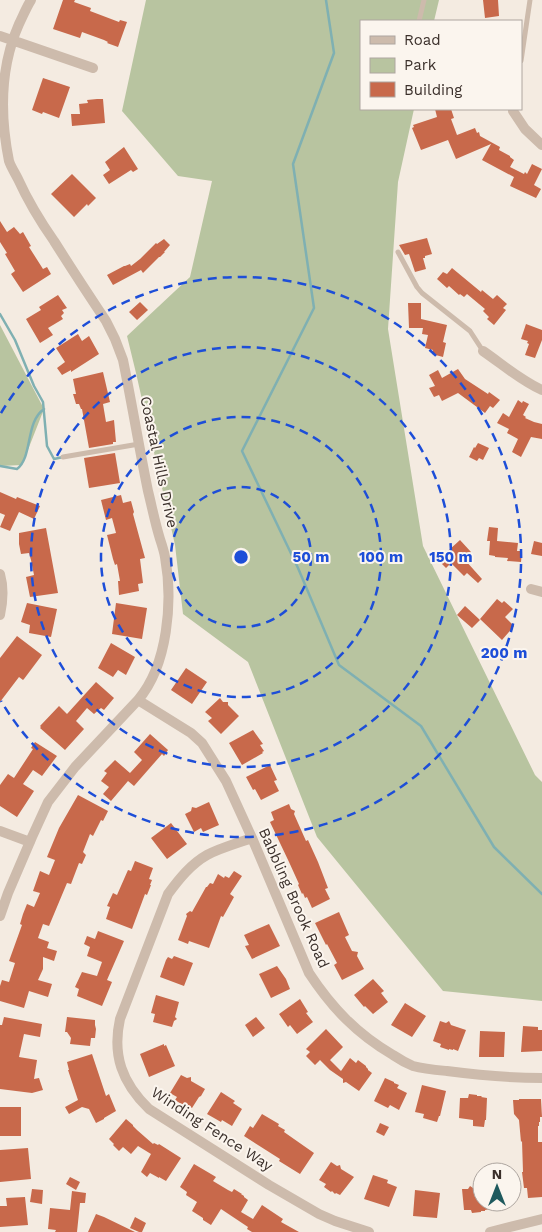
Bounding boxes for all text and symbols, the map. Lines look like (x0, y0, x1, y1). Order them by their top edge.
legend (360, 20, 522, 110)
text: Road (404, 31, 441, 49)
text: Park (404, 56, 437, 74)
text: Building (404, 81, 462, 99)
street label: Coastal Hills Drive (136, 395, 182, 529)
centre of rings (232, 548, 250, 566)
text: 50 m (293, 548, 329, 566)
text: 100 m (359, 548, 403, 566)
text: 150 m (429, 548, 473, 566)
text: 200 m (481, 644, 527, 662)
street label: Babbling Brook Road (255, 825, 333, 971)
street label: Winding Fence Way (148, 1083, 276, 1175)
north arrow (472, 1162, 522, 1212)
text: N (492, 1166, 502, 1182)

